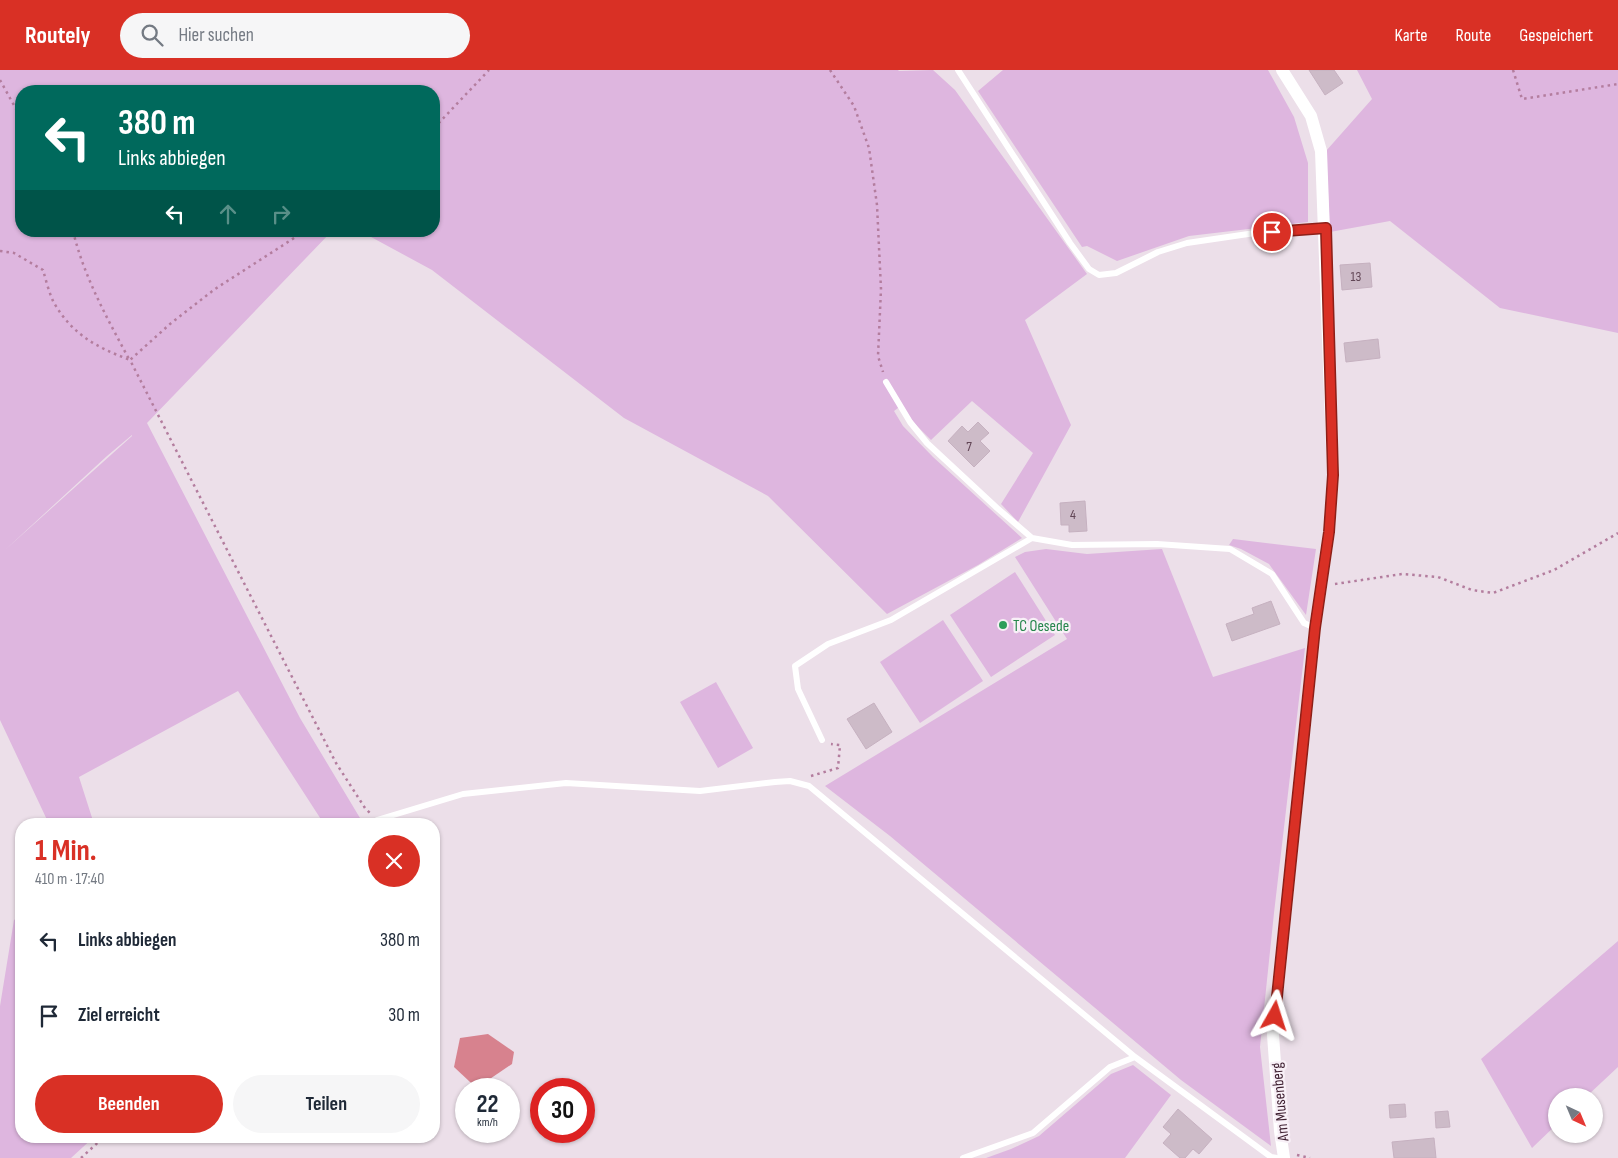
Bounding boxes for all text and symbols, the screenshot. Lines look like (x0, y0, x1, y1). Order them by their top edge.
search box (120, 13, 470, 58)
text: Routely (25, 21, 90, 50)
icon: search (138, 21, 166, 49)
text: Hier suchen (178, 24, 254, 47)
text: Karte (1395, 25, 1428, 46)
text: Route (1456, 25, 1491, 46)
text: Gespeichert (1519, 25, 1593, 46)
text: 380 m (118, 102, 196, 145)
icon: left (35, 105, 100, 170)
text: Links abbiegen (118, 145, 226, 172)
icon: left (161, 200, 189, 228)
icon: ahead (214, 200, 242, 228)
icon: right (267, 200, 295, 228)
pin (1251, 211, 1293, 253)
icon: arrive (1258, 218, 1286, 246)
house number: 13 (1351, 268, 1362, 285)
house number: 7 (966, 438, 972, 455)
house number: 4 (1070, 506, 1076, 523)
place label: TC Oesede (1013, 617, 1069, 636)
marker: TC Oesede (997, 619, 1009, 631)
text: 1 Min. (35, 833, 97, 869)
button: close (368, 835, 420, 887)
text: 410 m · 17:40 (35, 870, 104, 889)
icon: left (35, 927, 63, 955)
text: Links abbiegen (78, 929, 176, 952)
text: 380 m (380, 929, 420, 952)
position arrow (1248, 989, 1300, 1041)
icon: arrive (35, 1002, 63, 1030)
text: Ziel erreicht (78, 1004, 160, 1027)
text: 30 m (388, 1004, 420, 1027)
street label: Am Musenberg (1268, 1062, 1293, 1143)
button: Beenden (35, 1075, 223, 1133)
button: Teilen (233, 1075, 420, 1133)
speed limit sign: 30 (530, 1078, 595, 1143)
north arrow (1548, 1088, 1602, 1142)
map controls (1548, 1088, 1603, 1143)
text: 22 (477, 1089, 498, 1120)
text: km/h (477, 1115, 498, 1130)

